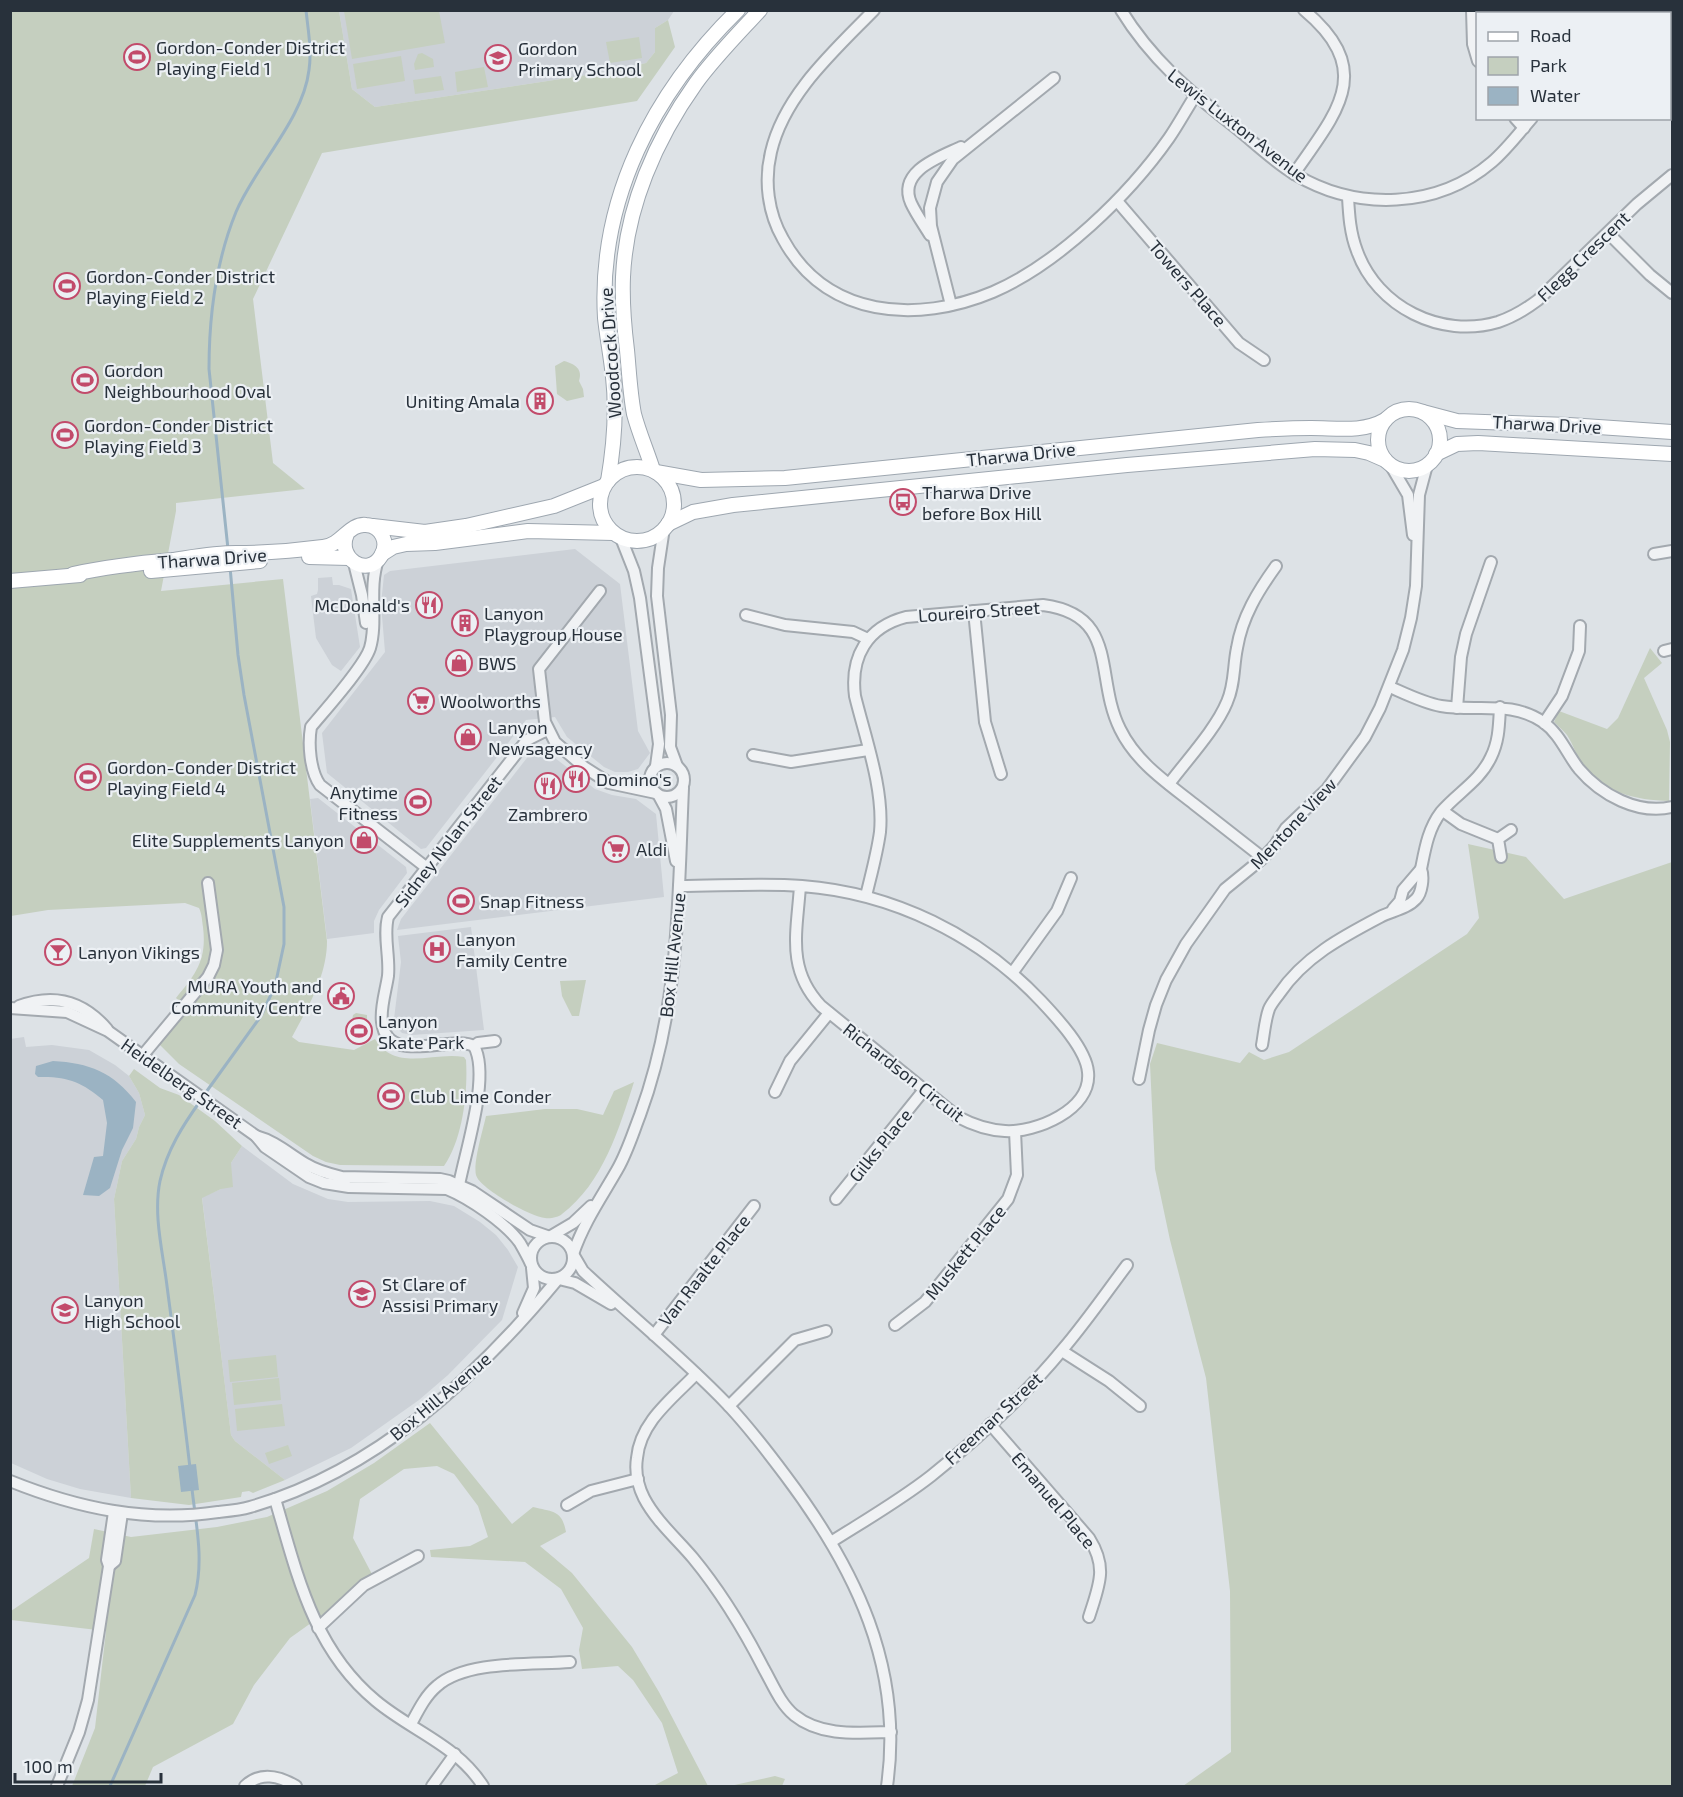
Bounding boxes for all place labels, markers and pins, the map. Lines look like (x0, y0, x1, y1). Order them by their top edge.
place label: Gordon-Conder District Playing Field 1 (156, 36, 345, 79)
place label: Gordon Primary School (518, 37, 642, 80)
sports icon: Gordon-Conder District Playing Field 1 (122, 42, 152, 72)
school or university icon: Gordon Primary School (483, 43, 513, 73)
place label: Gordon-Conder District Playing Field 2 (86, 265, 275, 308)
sports icon: Gordon-Conder District Playing Field 2 (52, 271, 82, 301)
place label: Gordon Neighbourhood Oval (104, 359, 272, 402)
sports icon: Gordon Neighbourhood Oval (70, 365, 100, 395)
building icon: Uniting Amala (525, 386, 555, 416)
place label: Uniting Amala (406, 390, 520, 412)
place label: Gordon-Conder District Playing Field 3 (84, 414, 273, 457)
sports icon: Gordon-Conder District Playing Field 3 (50, 420, 80, 450)
place label: Tharwa Drive before Box Hill (922, 481, 1042, 524)
bus stop icon: Tharwa Drive before Box Hill (888, 487, 918, 517)
restaurant icon: McDonald's (414, 590, 444, 620)
place label: McDonald's (314, 594, 410, 616)
place label: Lanyon Playgroup House (484, 602, 623, 645)
building icon: Lanyon Playgroup House (450, 608, 480, 638)
shop icon: BWS (444, 648, 474, 678)
place label: BWS (478, 652, 516, 674)
supermarket icon: Woolworths (406, 686, 436, 716)
place label: Woolworths (440, 690, 541, 712)
place label: Lanyon Newsagency (488, 716, 593, 759)
shop icon: Lanyon Newsagency (453, 722, 483, 752)
place label: Gordon-Conder District Playing Field 4 (107, 756, 296, 799)
sports icon: Gordon-Conder District Playing Field 4 (73, 762, 103, 792)
restaurant icon: Domino's (561, 764, 591, 794)
place label: Domino's (596, 768, 672, 790)
restaurant icon: Zambrero (533, 771, 563, 801)
place label: Anytime Fitness (330, 781, 398, 824)
sports icon: Anytime Fitness (403, 787, 433, 817)
place label: Zambrero (508, 803, 588, 825)
shop icon: Elite Supplements Lanyon (349, 825, 379, 855)
place label: Elite Supplements Lanyon (132, 829, 344, 851)
supermarket icon: Aldi (601, 834, 631, 864)
place label: Aldi (636, 838, 667, 860)
sports icon: Snap Fitness (446, 886, 476, 916)
place label: Snap Fitness (480, 890, 584, 912)
place label: Lanyon Family Centre (456, 928, 567, 971)
hospital icon: Lanyon Family Centre (422, 934, 452, 964)
bar icon: Lanyon Vikings (43, 937, 73, 967)
place label: Lanyon Vikings (78, 941, 200, 963)
place label: MURA Youth and Community Centre (171, 975, 322, 1018)
public building icon: MURA Youth and Community Centre (326, 981, 356, 1011)
place label: Lanyon Skate Park (378, 1010, 465, 1053)
sports icon: Lanyon Skate Park (344, 1016, 374, 1046)
sports icon: Club Lime Conder (376, 1081, 406, 1111)
place label: Club Lime Conder (410, 1085, 551, 1107)
place label: St Clare of Assisi Primary (382, 1273, 499, 1316)
school or university icon: St Clare of Assisi Primary (347, 1279, 377, 1309)
place label: Lanyon High School (84, 1289, 181, 1332)
school or university icon: Lanyon High School (50, 1295, 80, 1325)

